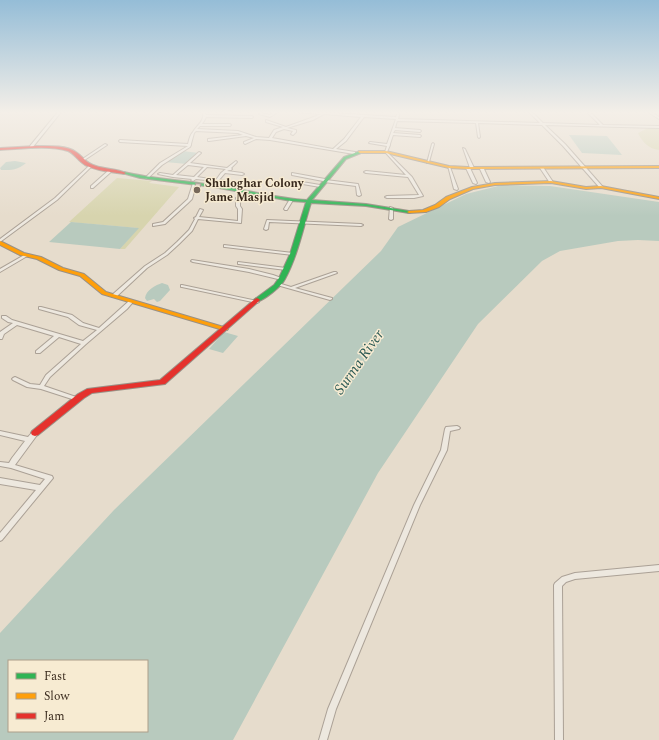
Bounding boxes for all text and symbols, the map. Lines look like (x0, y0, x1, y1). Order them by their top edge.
place label: Shuloghar Colony Jame Masjid (205, 174, 305, 207)
marker: Shuloghar Colony Jame Masjid (192, 185, 202, 195)
water label: Surma River (328, 324, 390, 399)
legend (8, 660, 148, 732)
text: Fast (44, 667, 66, 686)
text: Slow (44, 687, 70, 706)
text: Jam (44, 707, 65, 726)

